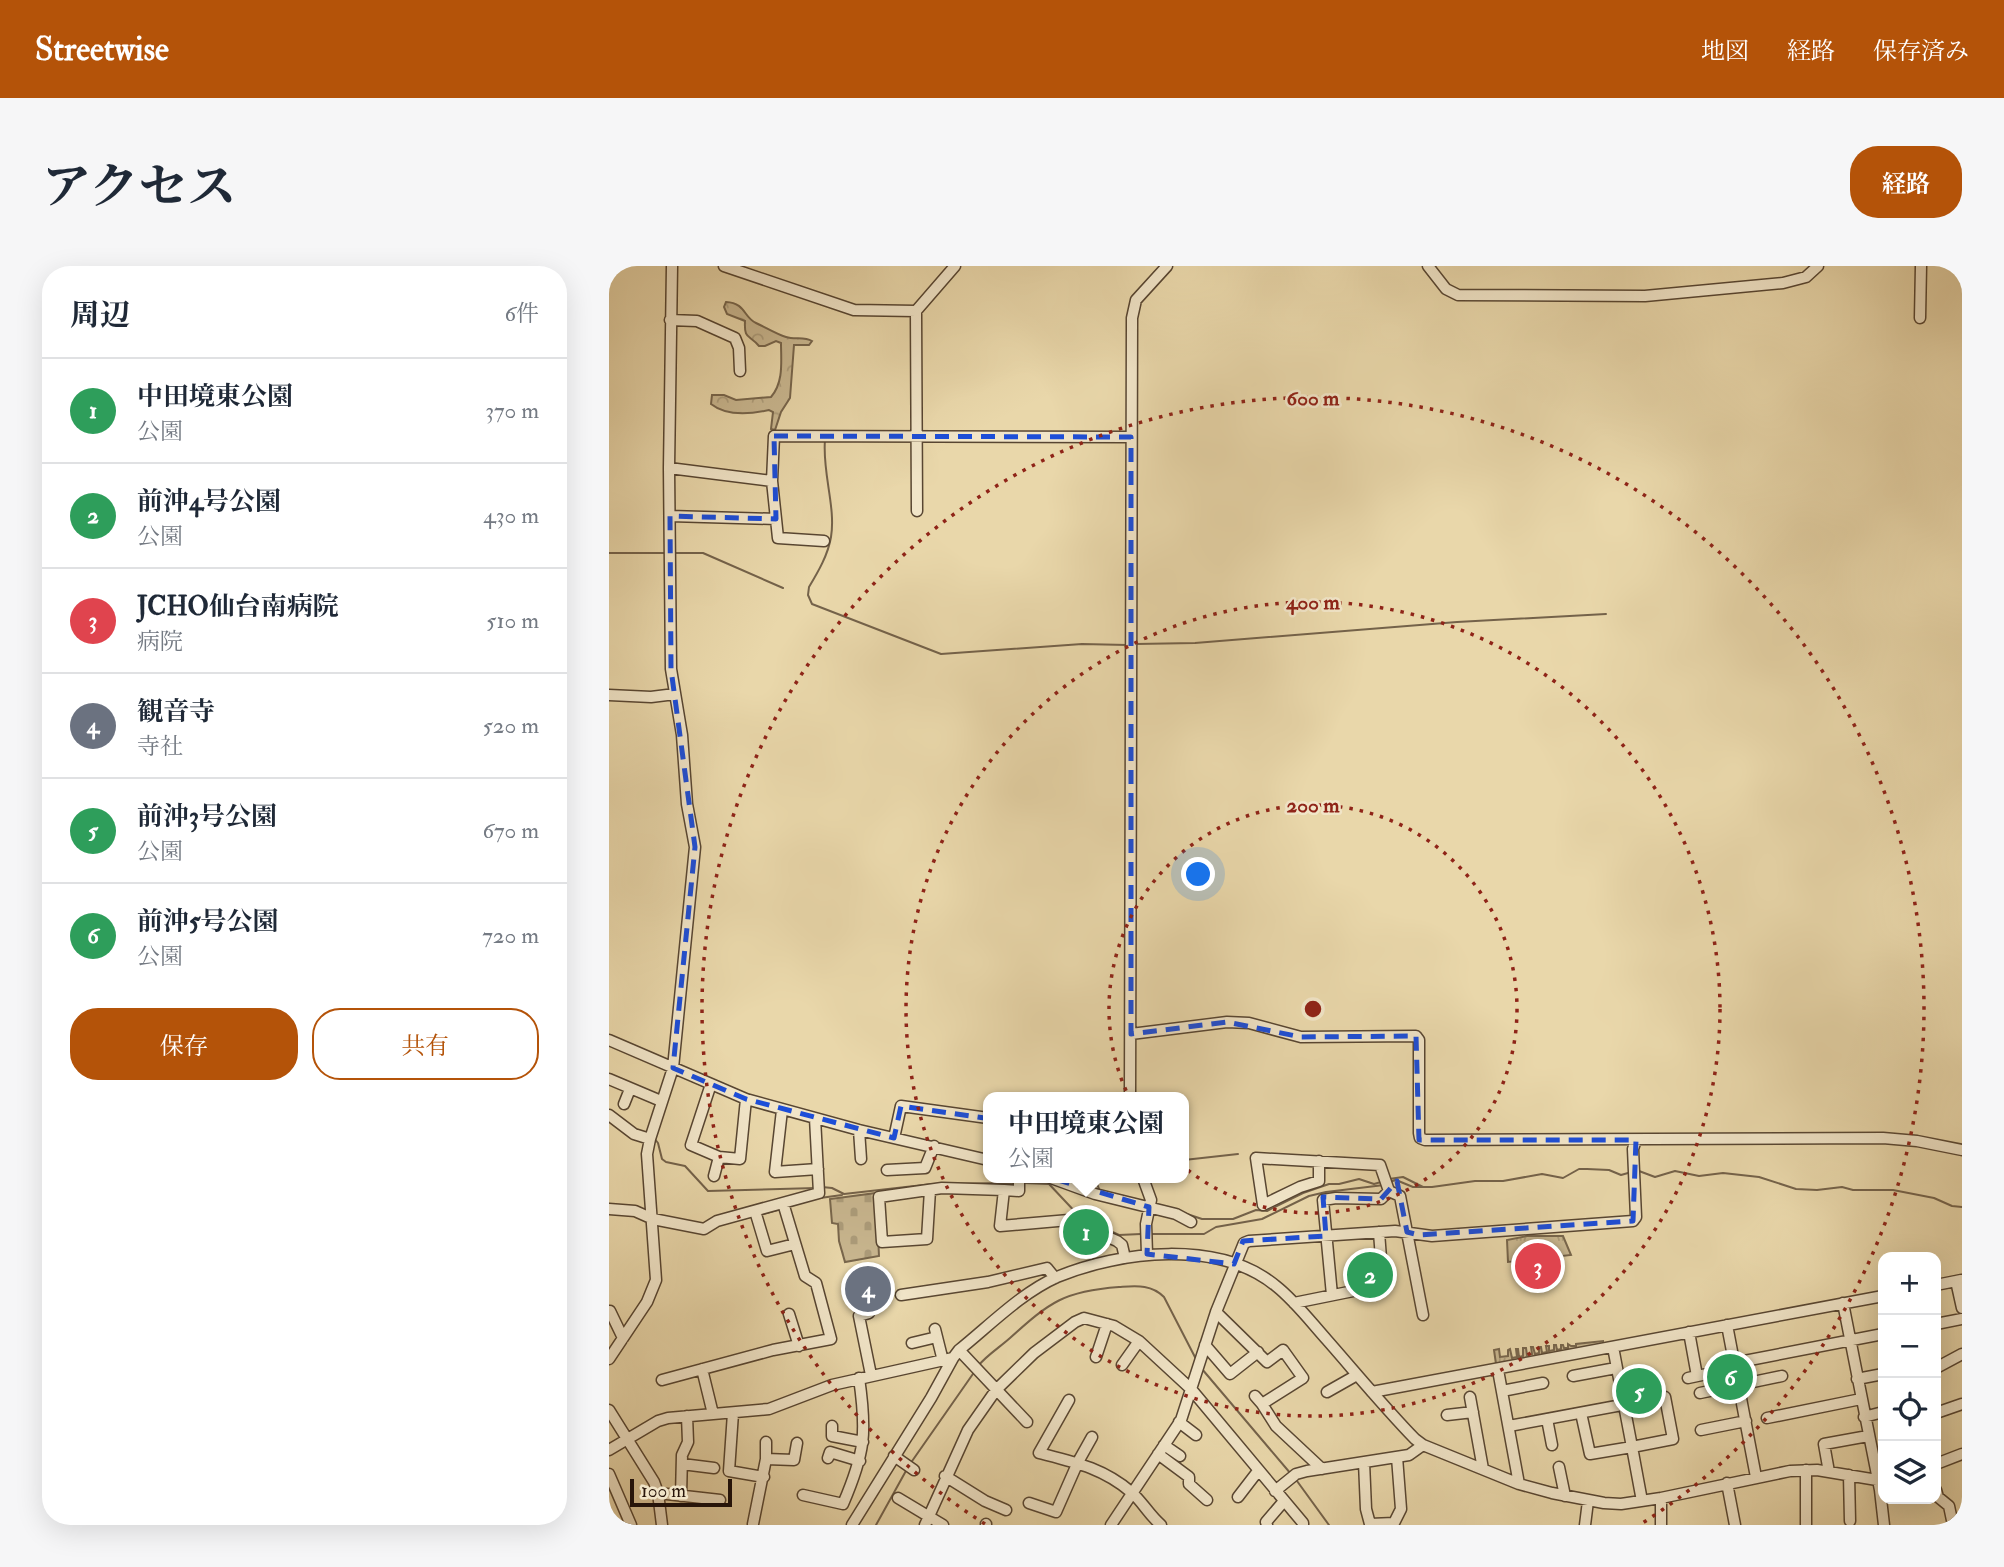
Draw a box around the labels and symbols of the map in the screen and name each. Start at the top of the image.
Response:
text: 600 m [1287,385,1340,412]
text: 400 m [1285,589,1340,616]
text: 200 m [1287,792,1340,819]
your location [1181,857,1215,891]
centre of rings [1301,997,1325,1021]
pin: 1 [1063,1206,1109,1258]
pin: 3 [1515,1240,1561,1292]
pin: 2 [1347,1249,1393,1301]
pin: 4 [845,1263,891,1315]
pin: 6 [1707,1351,1753,1403]
pin: 5 [1616,1365,1662,1417]
scale bar [630,1476,731,1508]

